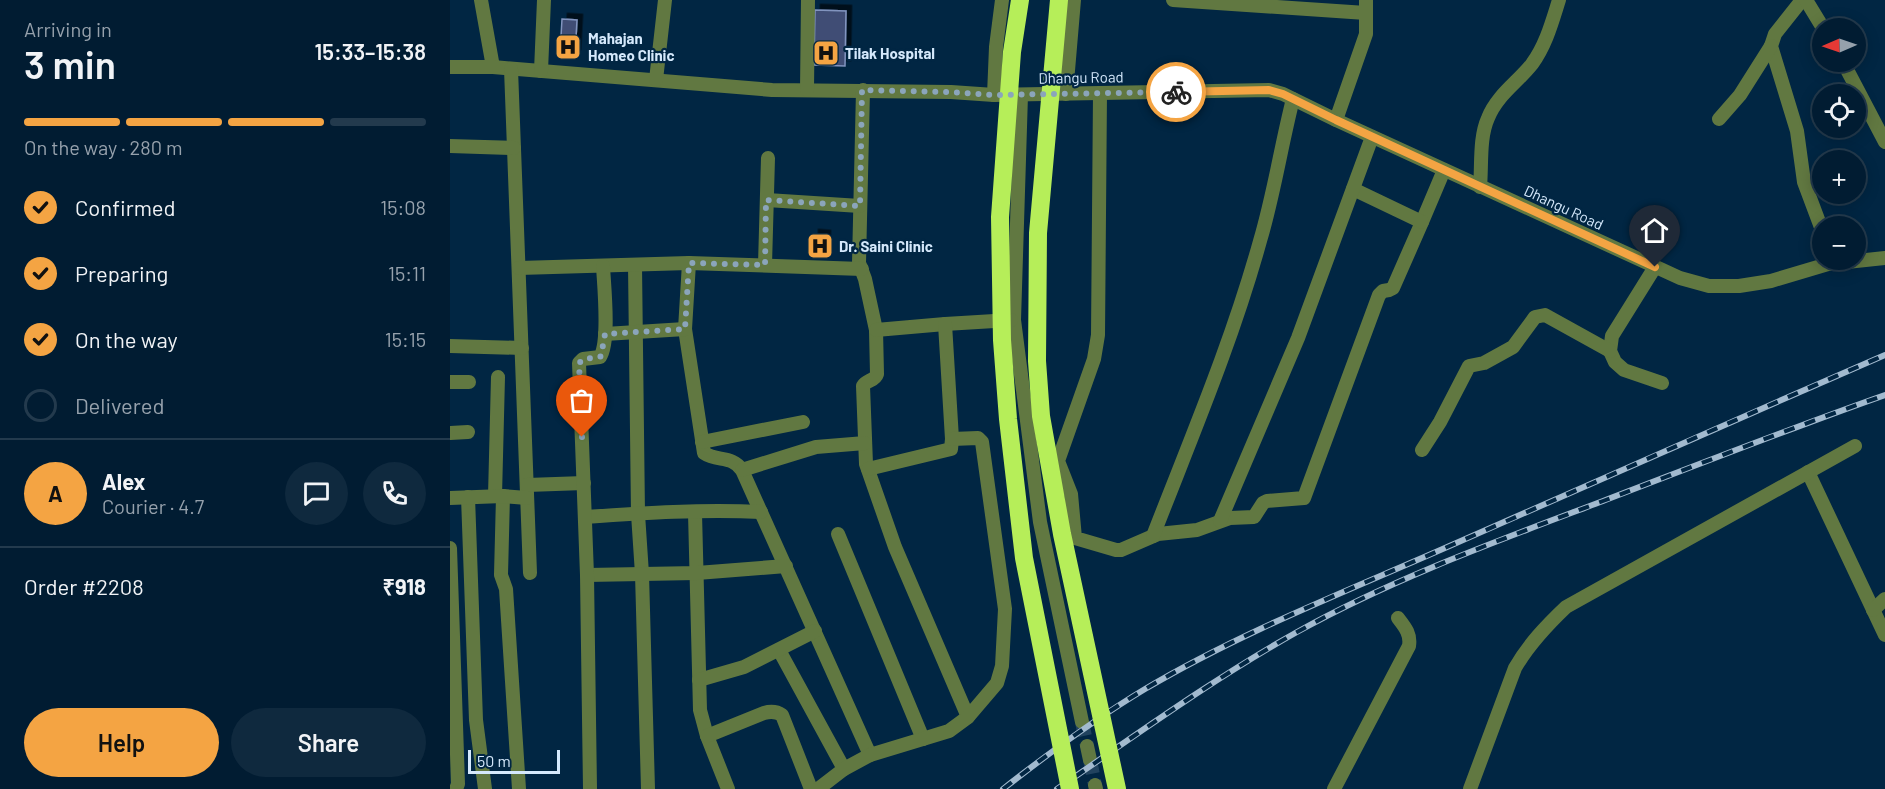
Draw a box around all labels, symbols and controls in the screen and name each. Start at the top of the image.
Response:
text: Arriving in [24,17,112,41]
north arrow [1812,18,1866,72]
map controls [1812,18,1866,270]
place label: Mahajan Homeo Clinic [588,29,675,64]
hospital icon: Mahajan Homeo Clinic [553,32,583,62]
text: 15:33–15:38 [314,38,426,64]
hospital icon: Tilak Hospital [811,38,841,68]
text: 3 min [24,40,116,87]
place label: Tilak Hospital [845,44,935,62]
courier [1146,62,1206,122]
street label: Dhangu Road [1038,67,1124,87]
icon: bike [1160,76,1193,109]
button: locate [1812,84,1866,138]
text: On the way · 280 m [24,135,183,159]
button: + [1812,150,1866,204]
street label: Dhangu Road [1522,181,1606,233]
icon: check [24,191,57,224]
text: Confirmed [75,194,175,220]
text: 15:08 [380,195,426,219]
pin [1629,205,1680,267]
icon: home [1638,214,1671,247]
button: − [1812,216,1866,270]
hospital icon: Dr. Saini Clinic [805,231,835,261]
place label: Dr. Saini Clinic [839,237,933,255]
icon: check [24,257,57,290]
text: Preparing [75,260,168,286]
text: 15:11 [388,261,426,285]
icon: check [24,323,57,356]
text: On the way [75,326,178,352]
text: 15:15 [385,327,426,351]
pin [556,375,607,437]
icon: bag [565,384,598,417]
text: Delivered [75,392,164,418]
button: chat [285,462,348,525]
button: phone [363,462,426,525]
text: Alex [102,468,145,494]
text: A [48,480,63,506]
text: Courier · 4.7 [102,494,204,518]
text: Order #2208 [24,573,144,599]
text: ₹918 [382,573,426,599]
button: Help [24,708,219,777]
button: Share [231,708,426,777]
scale bar [468,747,560,774]
text: 50 m [477,751,511,770]

